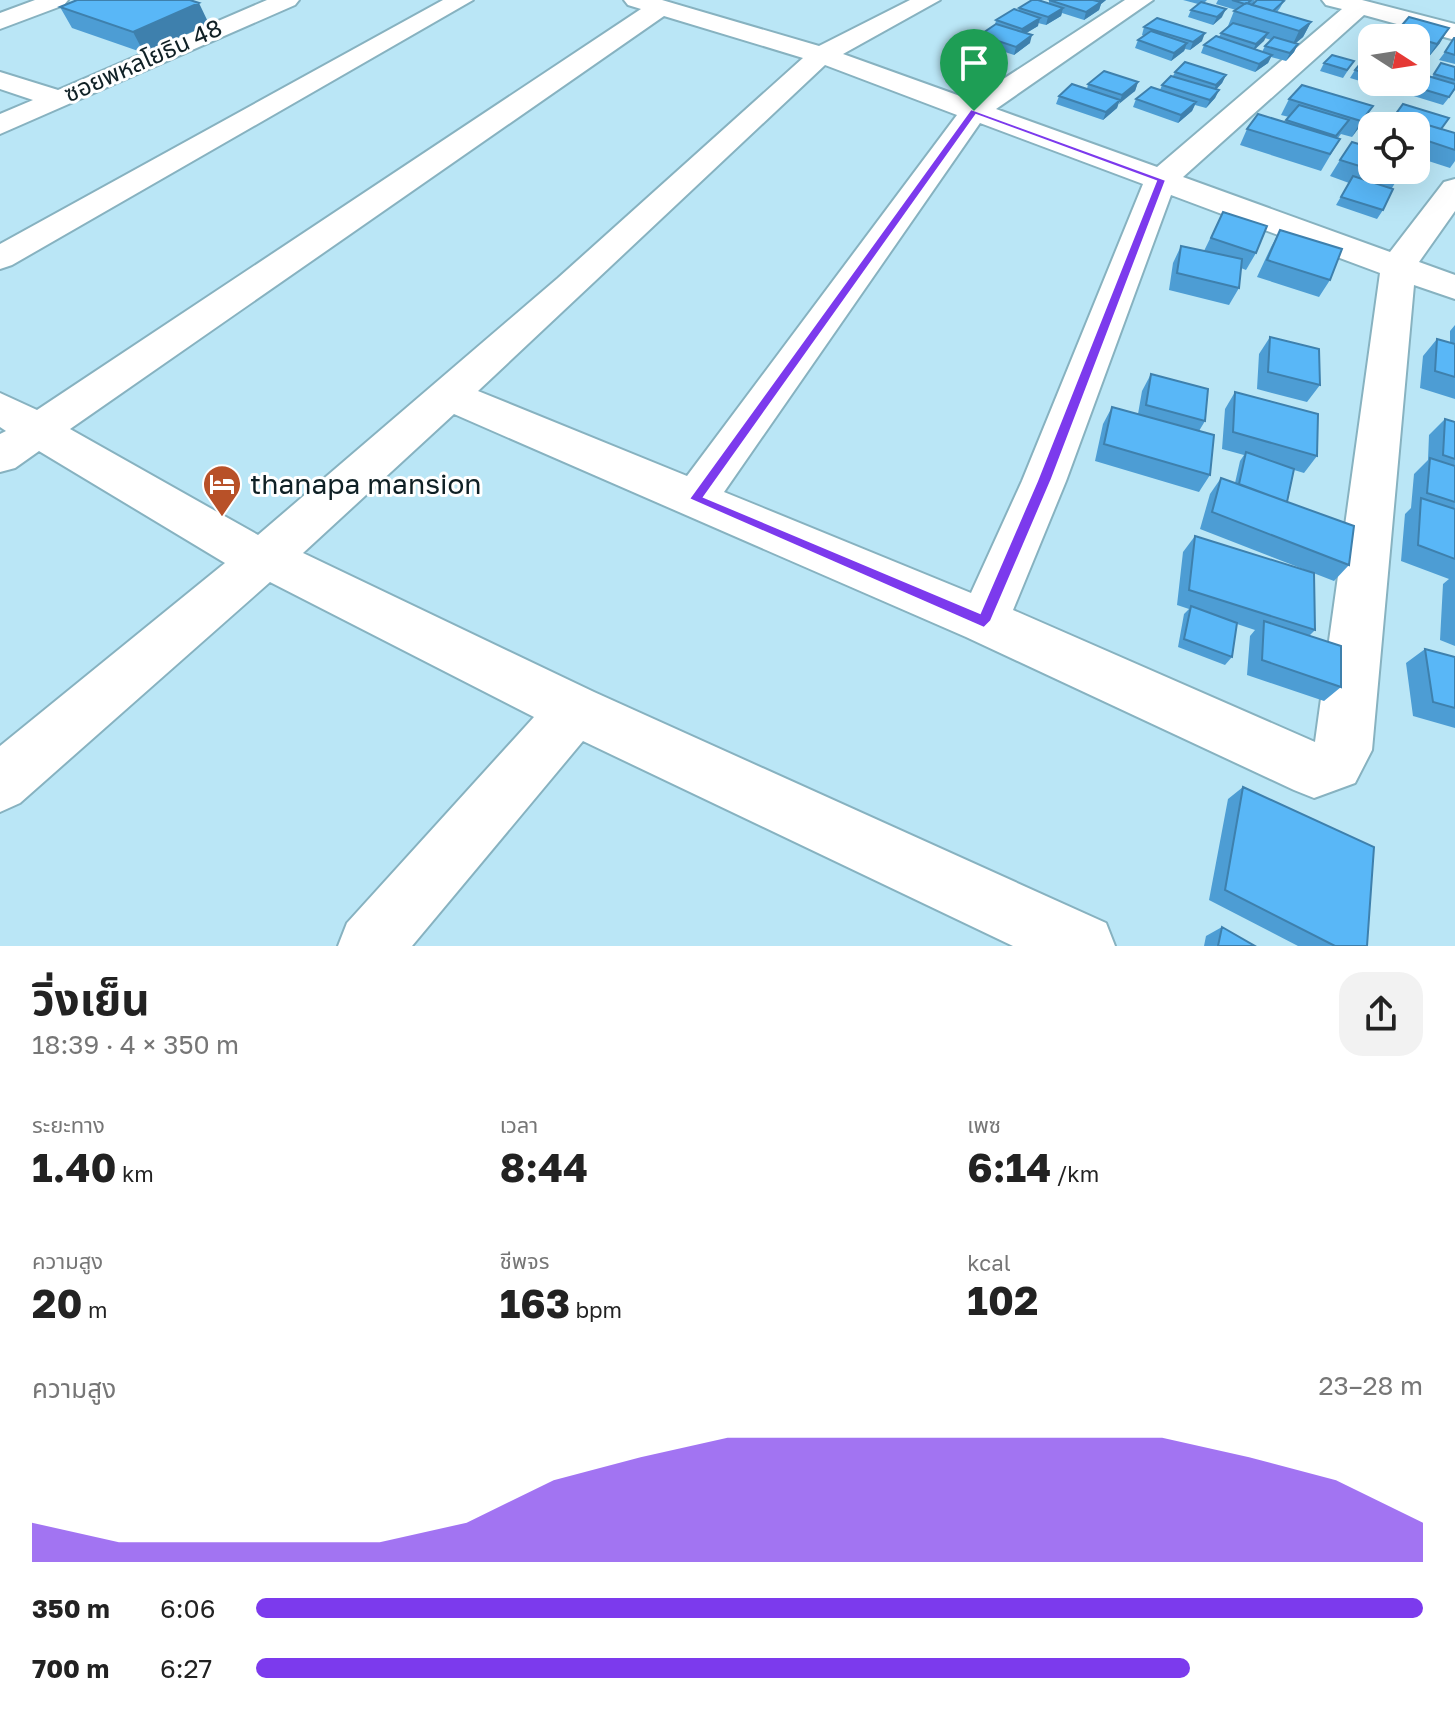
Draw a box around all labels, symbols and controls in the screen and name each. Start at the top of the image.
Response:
street label: ซอยพหลโยธิน 48 [59,12,226,107]
north arrow [1358,24,1430,96]
map controls [1358,24,1430,184]
pin [940,29,1008,111]
icon: arrive [952,41,996,85]
button: locate [1358,112,1430,184]
hotel icon: thanapa mansion [201,463,243,518]
place label: thanapa mansion [250,467,482,500]
text: วิ่งเย็น [32,972,150,1025]
button: share [1339,972,1423,1056]
text: 18:39 · 4 × 350 m [32,1029,239,1060]
text: ระยะทาง [32,1111,105,1138]
text: เวลา [500,1111,538,1138]
text: เพซ [967,1111,1001,1138]
text: 1.40 [32,1143,116,1191]
text: 8:44 [500,1143,588,1191]
text: 6:14 [967,1143,1051,1191]
text: km [116,1160,154,1187]
text: /km [1051,1160,1099,1187]
text: ความสูง [32,1247,103,1274]
text: ชีพจร [500,1247,550,1274]
text: kcal [967,1249,1011,1276]
text: 102 [967,1276,1038,1324]
text: 20 [32,1279,82,1327]
text: 163 [500,1279,570,1327]
text: m [82,1296,107,1323]
text: bpm [570,1296,622,1323]
text: 23–28 m [1318,1370,1423,1401]
text: ความสูง [32,1373,116,1404]
text: 350 m [32,1593,110,1624]
text: 6:06 [160,1593,215,1624]
text: 700 m [32,1653,109,1684]
text: 6:27 [160,1653,212,1684]

